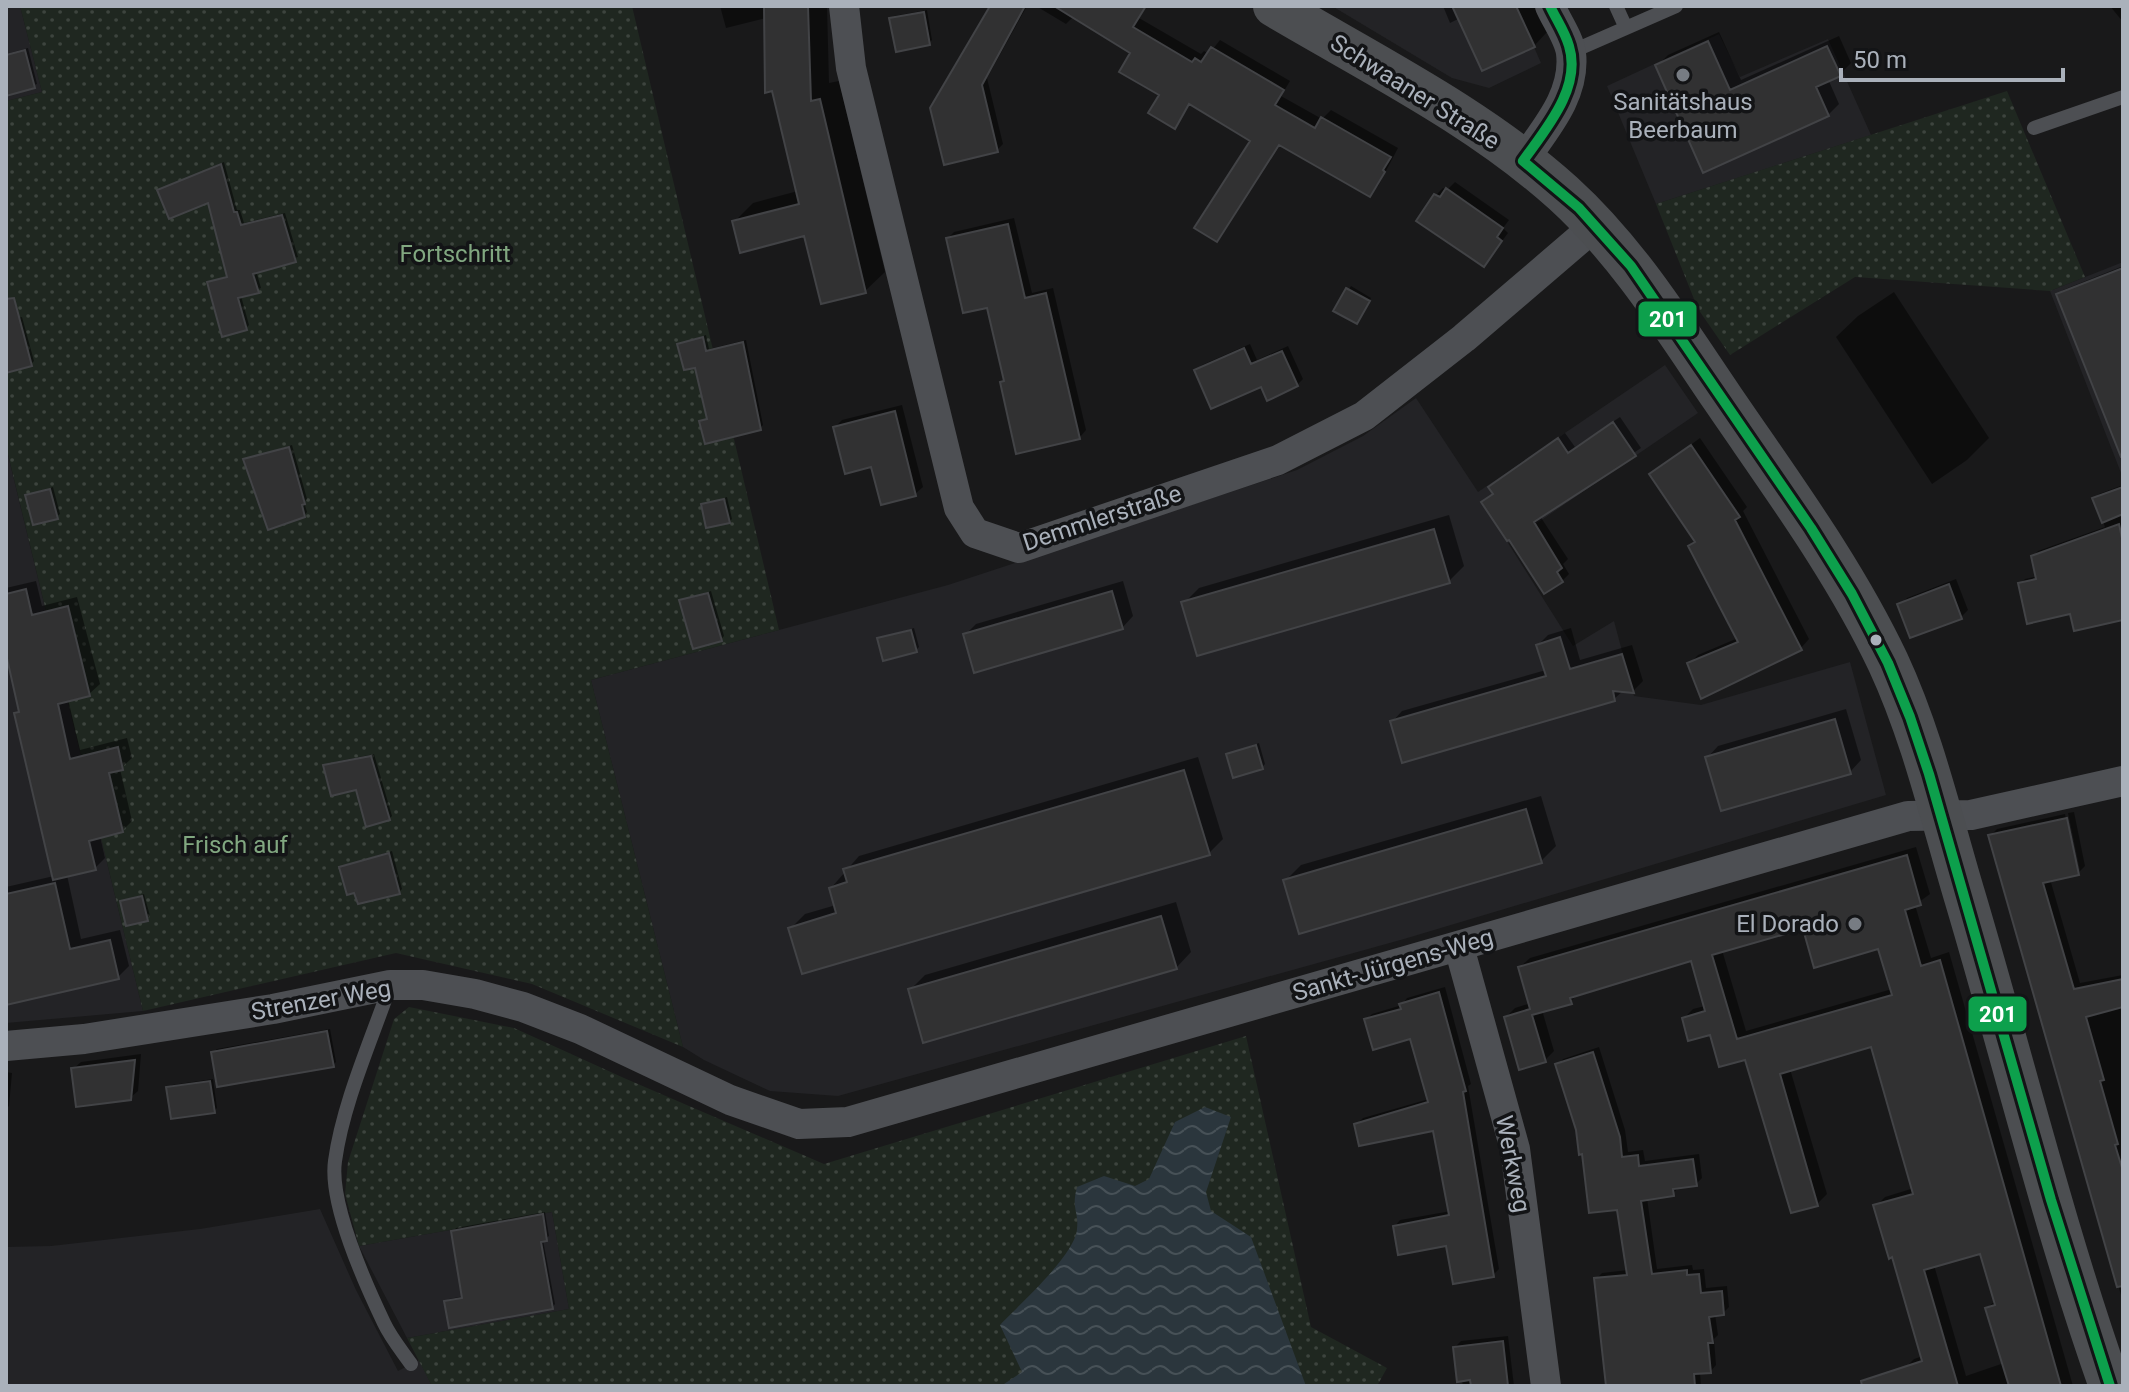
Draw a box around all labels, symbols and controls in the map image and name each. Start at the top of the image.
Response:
street label: Schwaaner Straße [1325,29,1505,155]
scale bar [1841,32,2063,82]
text: 50 m [1853,46,1907,74]
marker: Sanitätshaus Beerbaum [1674,66,1692,84]
place label: Sanitätshaus Beerbaum [1613,88,1753,144]
park label: Fortschritt [399,240,511,268]
line badge: 201 [1637,300,1698,338]
text: 201 [1649,307,1687,332]
street label: Demmlerstraße [1019,479,1185,557]
unlabelled marker [1868,632,1884,648]
park label: Frisch auf [182,831,288,859]
place label: El Dorado [1736,910,1839,938]
marker: El Dorado [1846,915,1864,933]
street label: Sankt-Jürgens-Weg [1290,923,1496,1007]
street label: Strenzer Weg [249,974,393,1026]
line badge: 201 [1967,995,2028,1033]
text: 201 [1979,1002,2017,1027]
street label: Werkweg [1490,1113,1536,1215]

